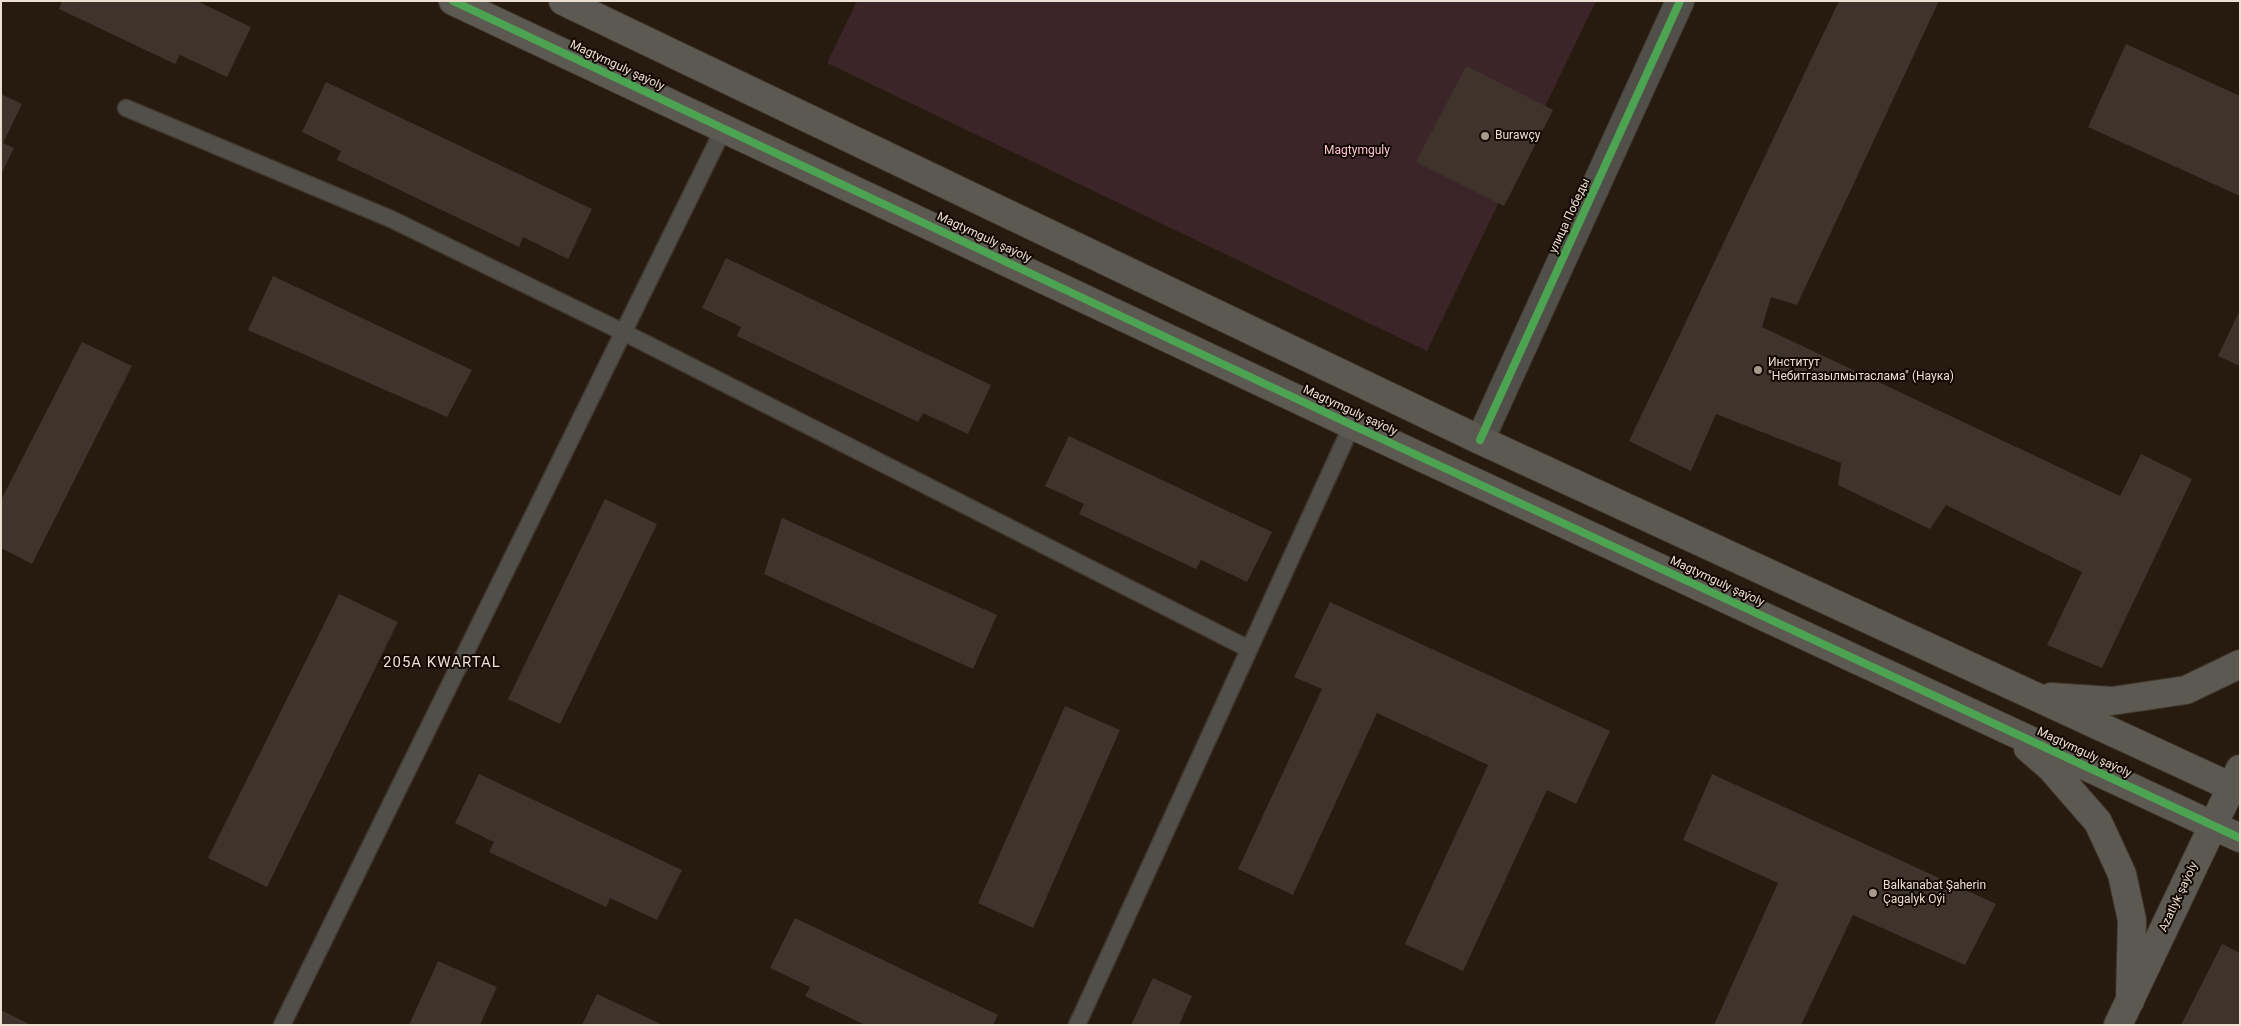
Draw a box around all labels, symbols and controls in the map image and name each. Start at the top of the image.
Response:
street label: Magtymguly şaýoly [568,38,666,94]
place label: Burawçy [1495,129,1540,143]
marker: Burawçy [1479,130,1491,142]
park label: Magtymguly [1324,144,1390,158]
street label: улица Победы [1546,176,1594,256]
street label: Magtymguly şaýoly [935,210,1033,266]
place label: Институт "Небитгазылмытаслама" (Наука) [1768,356,1954,384]
marker: Институт "Небитгазылмытаслама" (Наука) [1752,364,1764,376]
street label: Magtymguly şaýoly [1301,383,1399,439]
street label: Magtymguly şaýoly [1668,554,1766,610]
district label: 205A KWARTAL [382,654,502,672]
street label: Magtymguly şaýoly [2035,725,2133,781]
street label: Azatlyk şaýoly [2156,860,2202,934]
place label: Balkanabat Şaherin Çagalyk Oýi [1883,879,1986,907]
marker: Balkanabat Şaherin Çagalyk Oýi [1867,887,1879,899]

